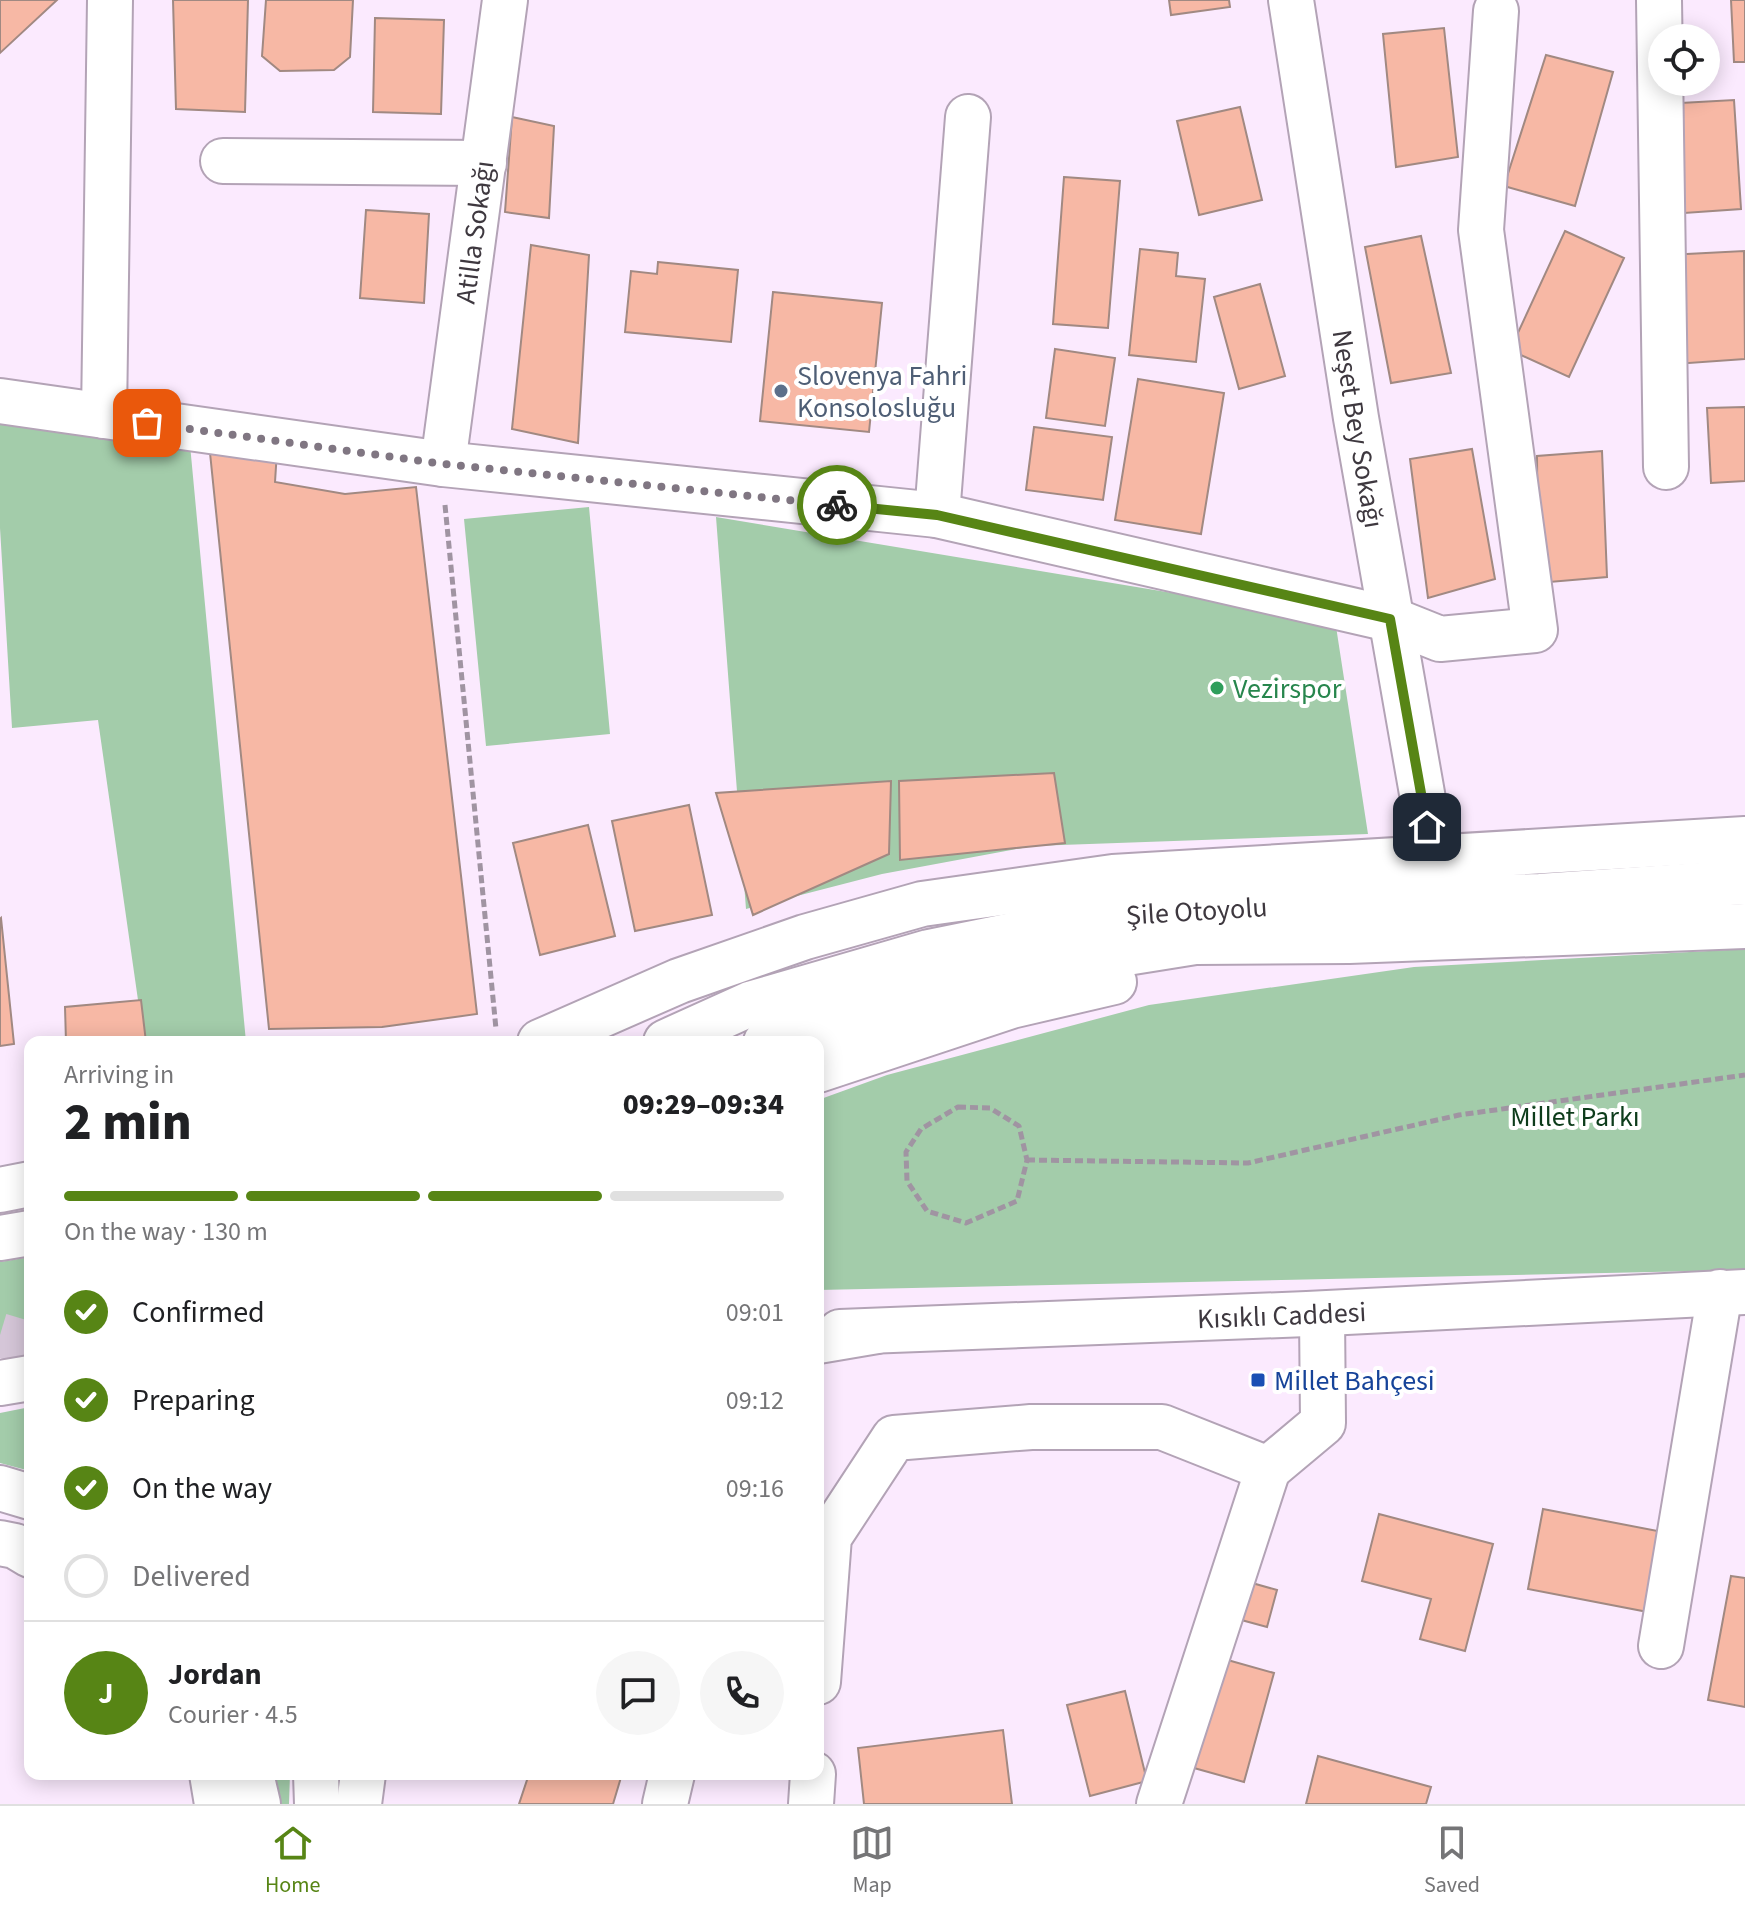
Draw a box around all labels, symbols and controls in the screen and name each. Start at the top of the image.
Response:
map controls [1648,24,1720,96]
button: locate [1648,24,1720,96]
street label: Atilla Sokağı [446,158,504,306]
street label: Neşet Bey Sokağı [1322,327,1394,531]
place label: Slovenya Fahri Konsolosluğu [797,356,967,428]
marker: Slovenya Fahri Konsolosluğu [772,382,790,400]
pin [113,389,181,457]
icon: bag [125,401,169,445]
courier [797,465,877,545]
icon: bike [815,483,859,527]
place label: Vezirspor [1233,669,1342,709]
marker: Vezirspor [1208,679,1226,697]
pin [1393,793,1461,861]
icon: home [1405,805,1449,849]
street label: Şile Otoyolu [1125,887,1269,936]
text: Arriving in [64,1056,174,1093]
text: 09:29–09:34 [623,1083,784,1126]
text: 2 min [64,1086,192,1160]
park label: Millet Parkı [1510,1097,1640,1137]
text: On the way · 130 m [64,1213,268,1250]
icon: check [64,1290,108,1334]
text: Confirmed [132,1291,265,1334]
street label: Kısıklı Caddesi [1196,1292,1367,1339]
text: 09:01 [726,1294,784,1331]
place label: Millet Bahçesi [1274,1361,1435,1401]
marker: Millet Bahçesi [1249,1371,1267,1389]
icon: check [64,1378,108,1422]
text: Preparing [132,1379,255,1422]
text: 09:12 [726,1382,784,1419]
icon: check [64,1466,108,1510]
text: On the way [132,1467,272,1510]
text: 09:16 [726,1470,784,1507]
text: Delivered [132,1555,251,1598]
button: chat [596,1651,680,1735]
button: phone [700,1651,784,1735]
text: Jordan [168,1653,262,1696]
text: J [98,1672,114,1715]
text: Courier · 4.5 [168,1696,298,1733]
tab: Home [265,1821,320,1901]
tab: Map [850,1821,894,1901]
tab: Saved [1424,1821,1480,1901]

